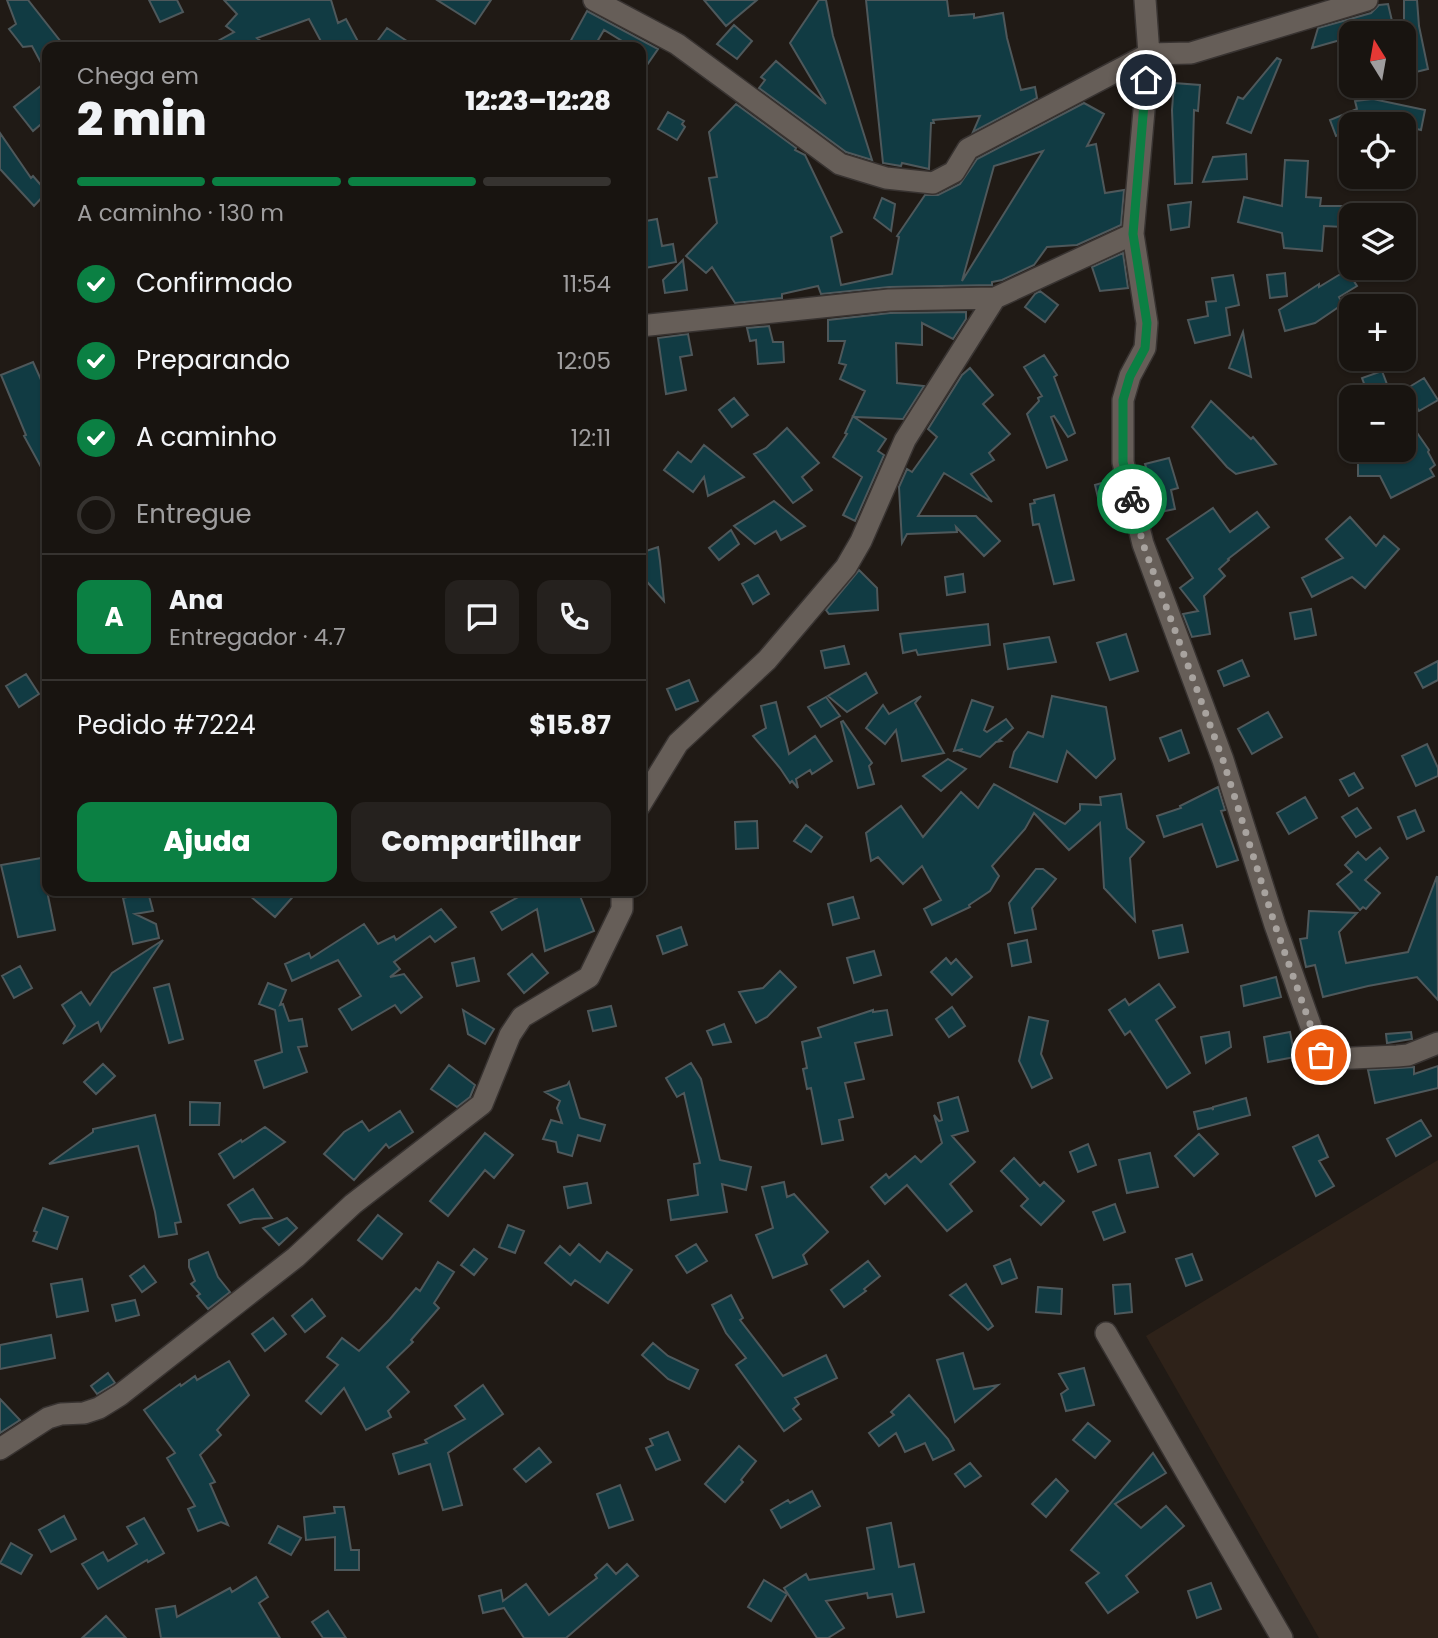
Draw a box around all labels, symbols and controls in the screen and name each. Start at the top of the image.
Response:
north arrow [1339,21,1416,98]
map controls [1339,21,1416,462]
pin [1116,50,1176,110]
text: Chega em [77,60,199,92]
icon: home [1127,61,1165,99]
text: 12:23–12:28 [465,83,611,119]
text: 2 min [77,87,207,151]
button: locate [1339,112,1416,189]
text: A caminho · 130 m [77,197,284,229]
button: layers [1339,203,1416,280]
icon: check [77,265,115,303]
text: Confirmado [136,265,293,301]
text: 11:54 [562,268,611,300]
button: + [1339,294,1416,371]
icon: check [77,342,115,380]
text: Preparando [136,342,290,378]
text: 12:05 [557,345,611,377]
button: − [1339,385,1416,462]
icon: check [77,419,115,457]
text: A caminho [136,419,277,455]
text: 12:11 [571,422,611,454]
courier [1097,464,1167,534]
icon: bike [1113,480,1151,518]
text: Entregue [136,496,252,532]
button: chat [445,580,519,654]
button: phone [537,580,611,654]
text: Ana [169,582,223,618]
text: A [104,599,124,635]
text: Entregador · 4.7 [169,621,346,653]
text: Pedido #7224 [77,707,256,743]
text: $15.87 [529,707,611,743]
button: Ajuda [77,802,337,882]
button: Compartilhar [351,802,611,882]
pin [1291,1025,1351,1085]
icon: bag [1302,1036,1340,1074]

